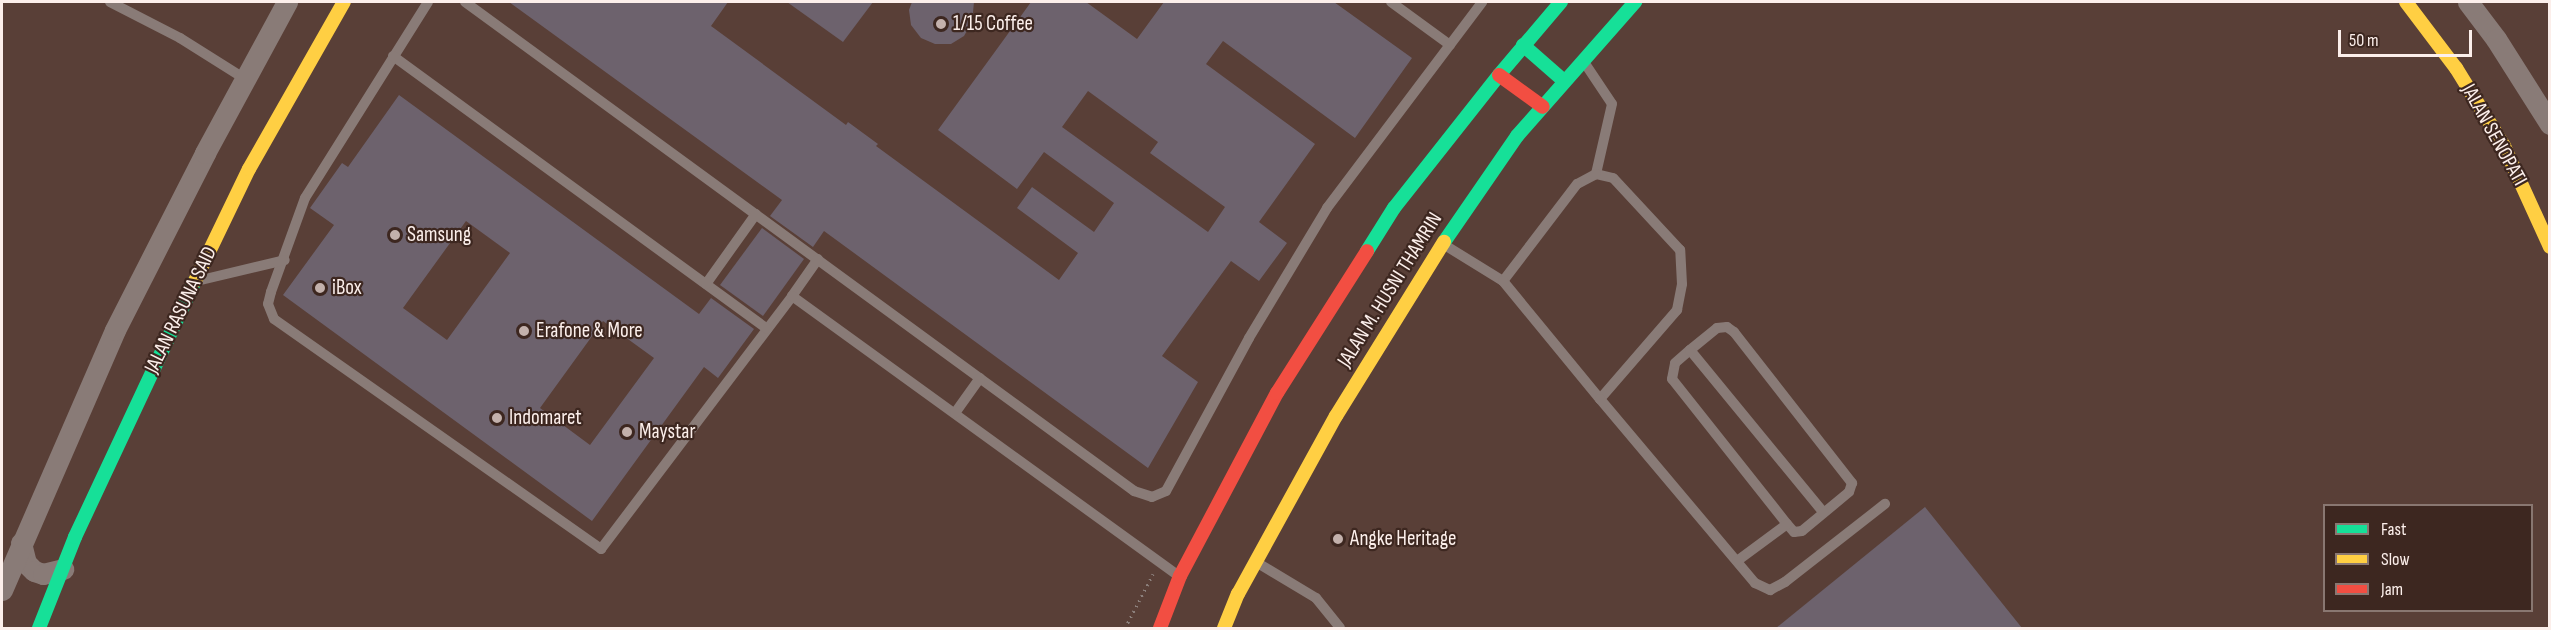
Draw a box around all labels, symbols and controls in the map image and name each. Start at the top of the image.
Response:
place label: 1/15 Coffee [953,11,1033,37]
marker: 1/15 Coffee [934,17,948,31]
scale bar [2341,18,2474,56]
text: 50 m [2349,30,2379,51]
street label: JALAN SENOPATI [2456,80,2532,190]
street label: JALAN M. HUSNI THAMRIN [1332,208,1448,372]
place label: Samsung [407,222,471,248]
marker: Samsung [388,228,402,242]
street label: JALAN RASUNA SAID [139,243,223,377]
place label: iBox [332,275,362,301]
marker: iBox [313,281,327,295]
place label: Erafone & More [536,318,643,344]
marker: Erafone & More [517,324,531,338]
place label: Indomaret [509,405,582,431]
marker: Indomaret [490,411,504,425]
place label: Maystar [639,419,695,445]
marker: Maystar [620,425,634,439]
legend [2323,504,2533,612]
text: Fast [2381,519,2406,540]
place label: Angke Heritage [1350,526,1456,552]
marker: Angke Heritage [1331,532,1345,546]
text: Slow [2381,549,2410,570]
text: Jam [2381,579,2403,600]

